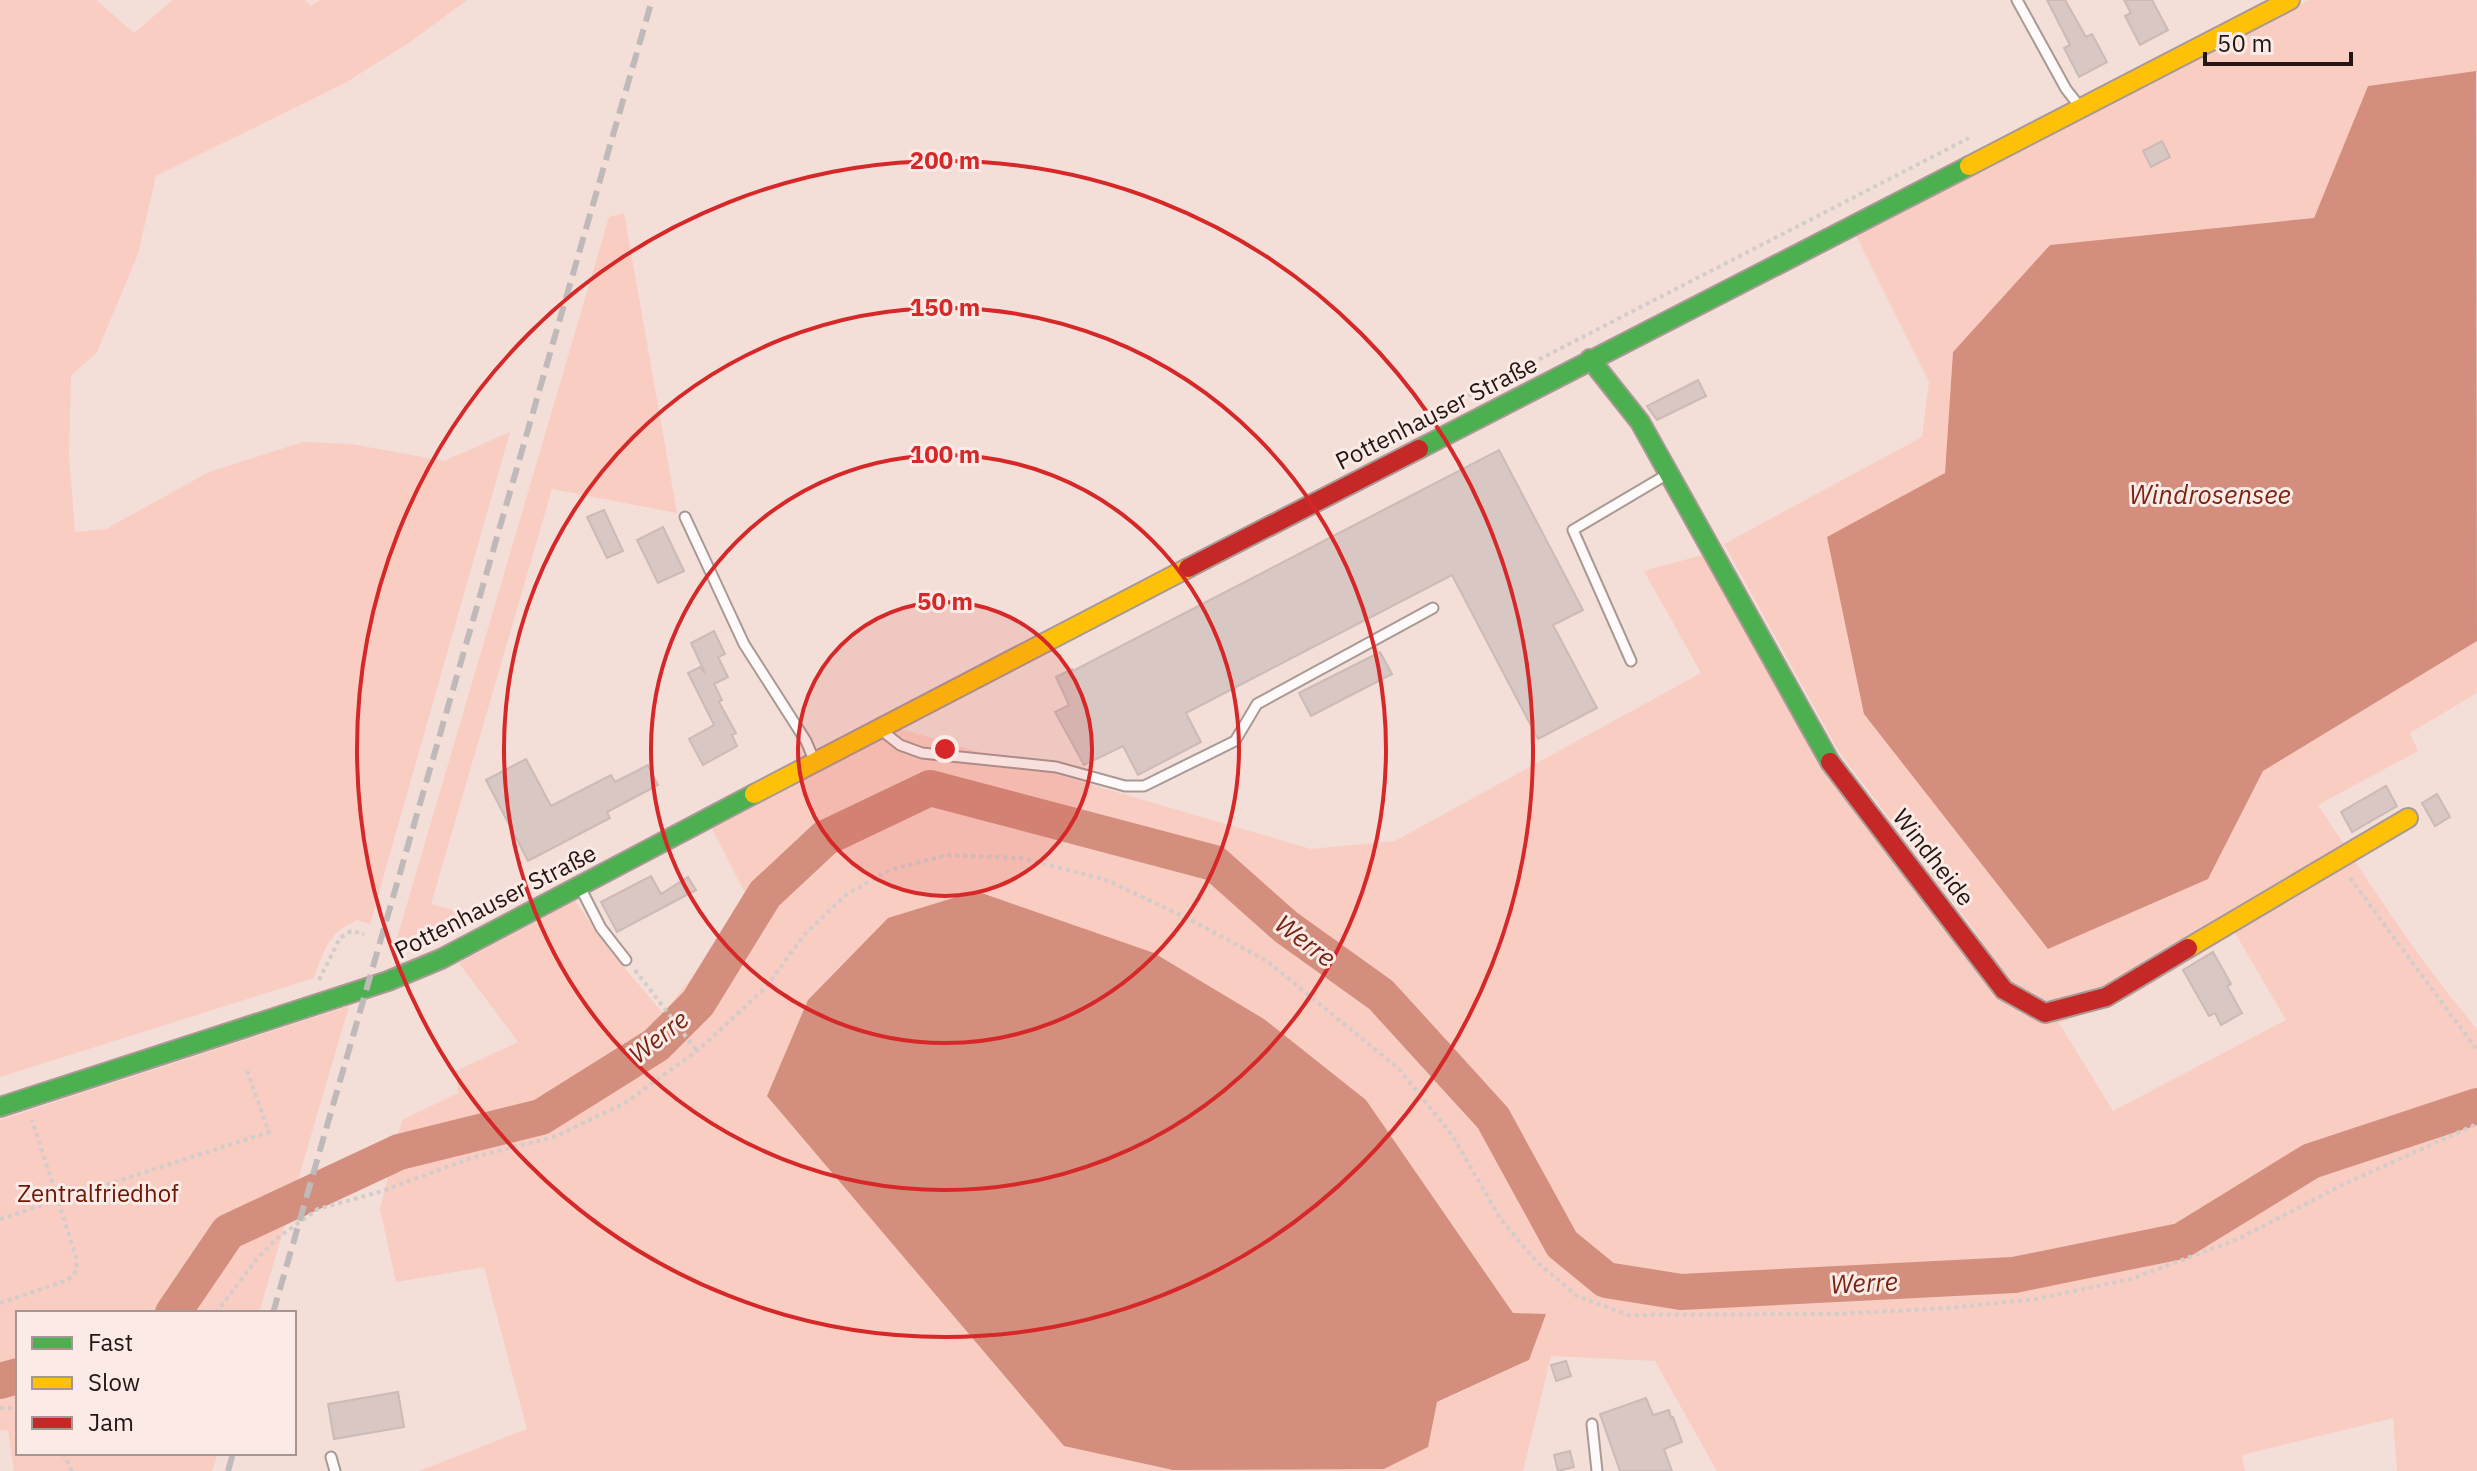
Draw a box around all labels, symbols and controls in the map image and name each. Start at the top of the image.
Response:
scale bar [2205,16,2351,66]
text: 50 m [2217,27,2272,59]
text: 200 m [910,144,980,176]
text: 150 m [910,291,980,323]
street label: Pottenhauser Straße [1330,347,1542,477]
text: 100 m [910,438,980,470]
water label: Windrosensee [2129,477,2291,511]
text: 50 m [917,585,973,617]
centre of rings [931,735,959,763]
street label: Windheide [1886,802,1982,912]
street label: Pottenhauser Straße [389,836,601,966]
water label: Werre [1269,906,1343,974]
water label: Werre [621,1002,695,1070]
park label: Zentralfriedhof [17,1177,179,1209]
water label: Werre [1829,1263,1899,1301]
legend [16,1311,296,1455]
text: Fast [88,1326,133,1358]
text: Slow [88,1366,140,1398]
text: Jam [88,1406,134,1438]

